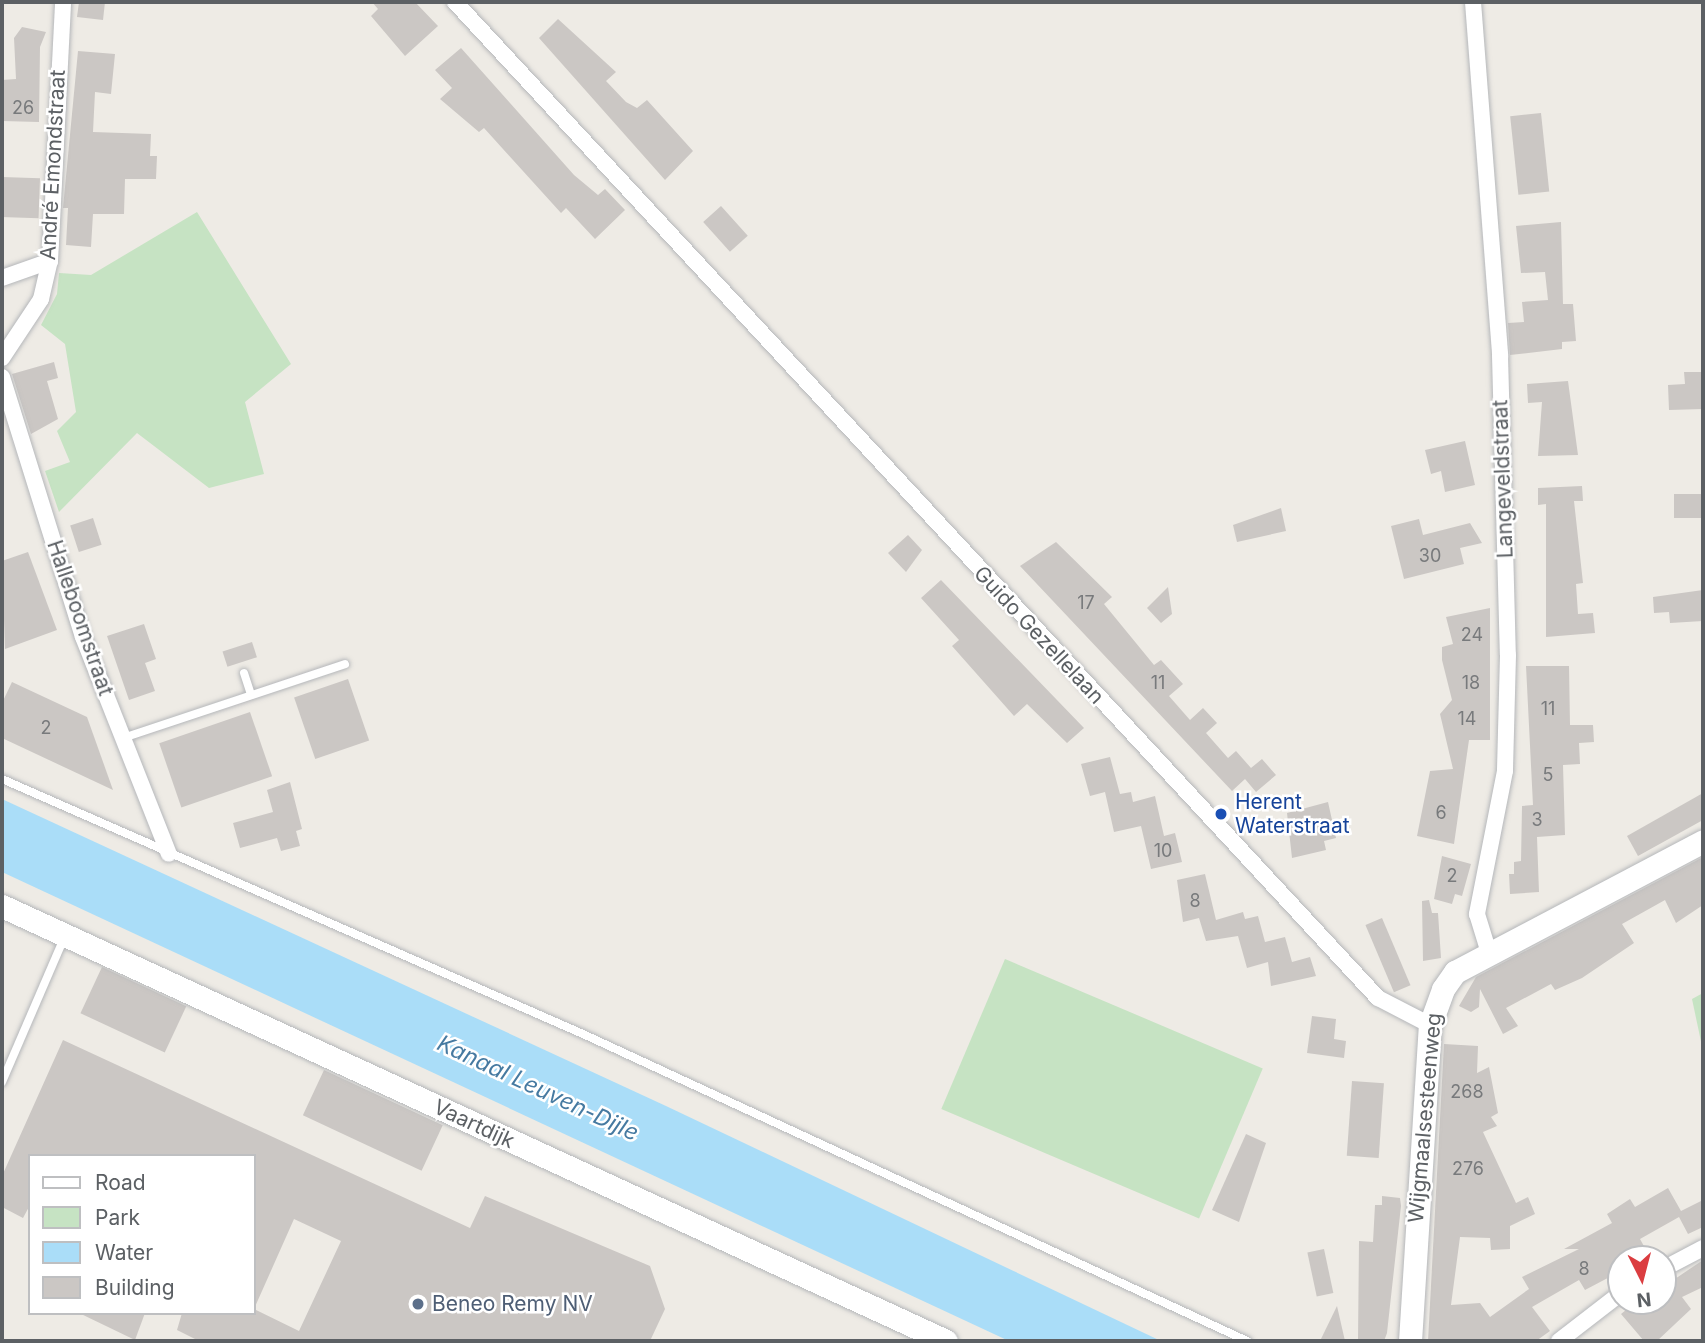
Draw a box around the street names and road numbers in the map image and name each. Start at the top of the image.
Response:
street label: André Emondstraat [35,69,71,261]
street label: Langeveldstraat [1488,399,1518,559]
street label: Halleboomstraat [42,537,118,699]
street label: Guido Gezellelaan [969,561,1109,709]
street label: Wijgmaalsesteenweg [1403,1012,1447,1224]
street label: Vaartdijk [429,1094,519,1154]

